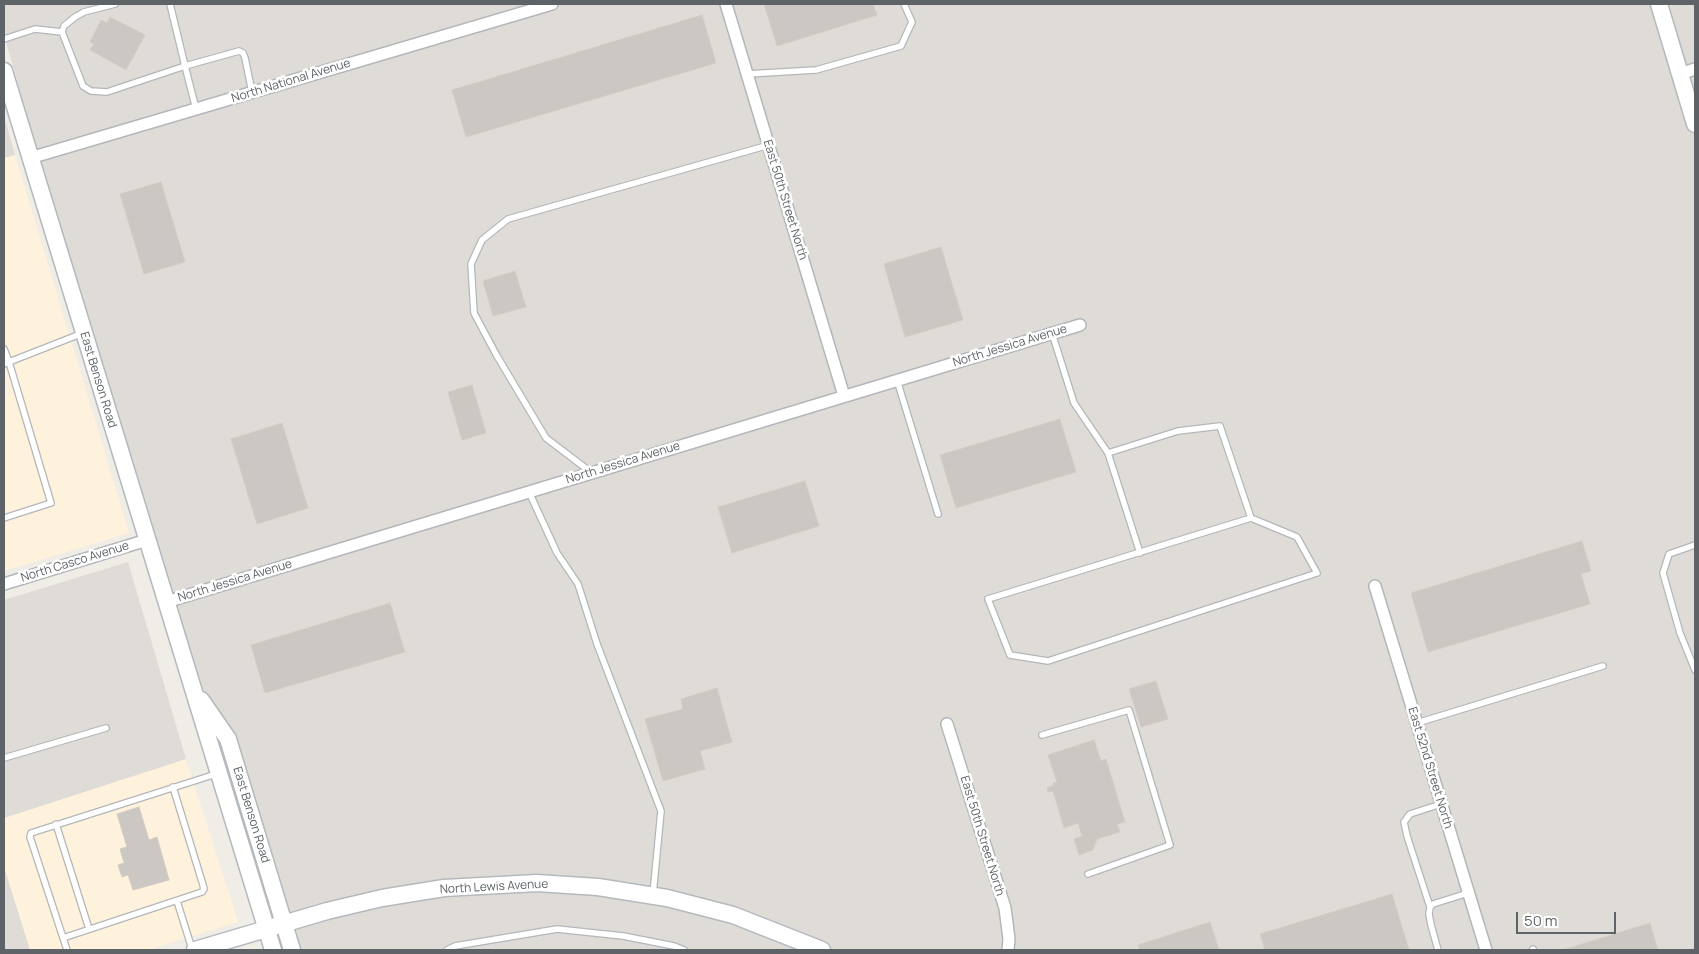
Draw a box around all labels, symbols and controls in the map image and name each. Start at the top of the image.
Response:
street label: North National Avenue [230,56,352,106]
street label: East 50th Street North [760,138,810,262]
street label: North Jessica Avenue [951,322,1069,370]
street label: East Benson Road [77,330,119,430]
street label: North Jessica Avenue [564,439,682,487]
street label: North Casco Avenue [19,539,131,585]
street label: North Jessica Avenue [176,557,294,605]
street label: East 52nd Street North [1405,706,1455,830]
street label: East Benson Road [230,765,272,865]
street label: East 50th Street North [957,774,1007,898]
street label: North Lewis Avenue [439,877,549,897]
scale bar [1519,902,1619,934]
text: 50 m [1524,910,1558,931]

